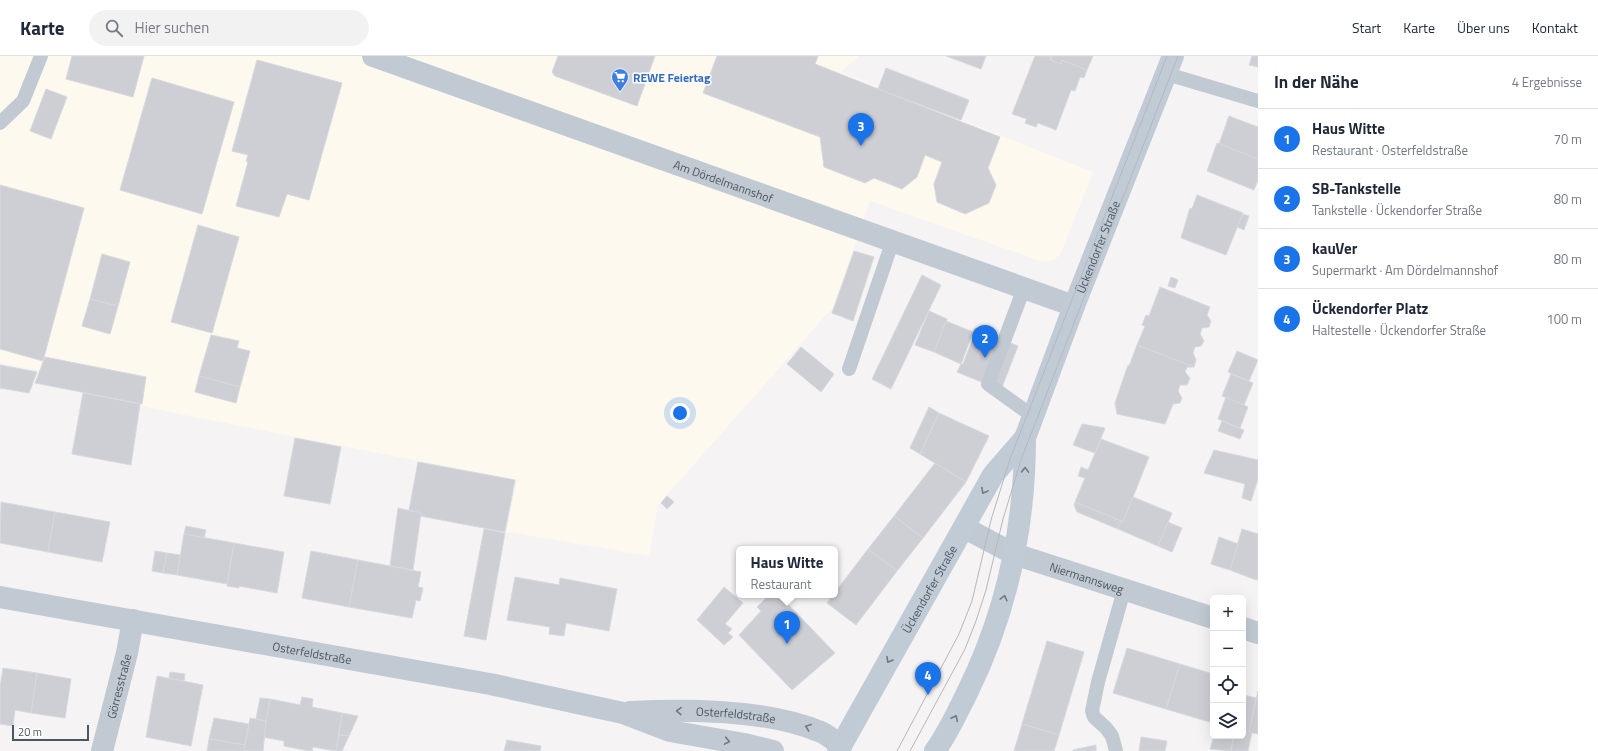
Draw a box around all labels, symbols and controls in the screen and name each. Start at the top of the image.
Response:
search box [89,10,369,46]
text: Karte [20,13,65,42]
text: Hier suchen [135,16,209,39]
icon: search [103,17,125,39]
text: Start [1352,17,1381,38]
text: Karte [1403,17,1435,38]
text: Über uns [1457,17,1510,38]
text: Kontakt [1532,17,1578,38]
supermarket icon: REWE Feiertag [610,67,630,92]
place label: REWE Feiertag [633,68,711,87]
text: In der Nähe [1274,69,1359,95]
text: 4 Ergebnisse [1512,72,1582,92]
pin: 3 [848,113,874,146]
text: Haus Witte [1312,117,1385,140]
text: 1 [1283,129,1291,149]
text: 70 m [1554,129,1582,149]
text: Restaurant · Osterfeldstraße [1312,140,1468,160]
street label: Am Dördelmannshof [671,154,776,207]
text: SB-Tankstelle [1312,177,1401,200]
text: 2 [1283,189,1291,209]
text: 80 m [1554,189,1582,209]
street label: Ückendorfer Straße [1071,198,1124,296]
text: Tankstelle · Ückendorfer Straße [1312,200,1482,220]
text: kauVer [1312,237,1357,260]
text: 3 [1283,249,1291,269]
text: 80 m [1554,249,1582,269]
text: Supermarkt · Am Dördelmannshof [1312,260,1498,280]
text: Ückendorfer Platz [1312,297,1428,320]
text: 4 [1283,309,1291,329]
text: 100 m [1546,309,1582,329]
text: Haltestelle · Ückendorfer Straße [1312,320,1486,340]
pin: 2 [972,325,998,358]
your location [670,403,690,423]
one-way arrow [1020,467,1029,473]
one-way arrow [982,487,989,495]
street label: Ückendorfer Straße [897,541,961,636]
popup [736,546,838,598]
text: Haus Witte [751,551,823,574]
street label: Niermannsweg [1047,557,1126,598]
text: Restaurant [751,574,812,594]
one-way arrow [999,594,1007,601]
map controls [1210,595,1246,739]
button: + [1210,595,1246,631]
pin: 1 [774,611,800,644]
button: − [1210,631,1246,667]
street label: Osterfeldstraße [271,636,353,669]
street label: Görresstraße [101,651,136,721]
one-way arrow [886,656,893,663]
pin: 4 [915,662,941,695]
button: locate [1210,667,1246,703]
street label: Osterfeldstraße [696,701,777,728]
button: layers [1210,703,1246,739]
one-way arrow [676,706,682,715]
one-way arrow [950,715,958,722]
scale bar [12,723,89,742]
one-way arrow [804,723,811,731]
text: 20 m [18,724,42,740]
one-way arrow [724,736,731,745]

